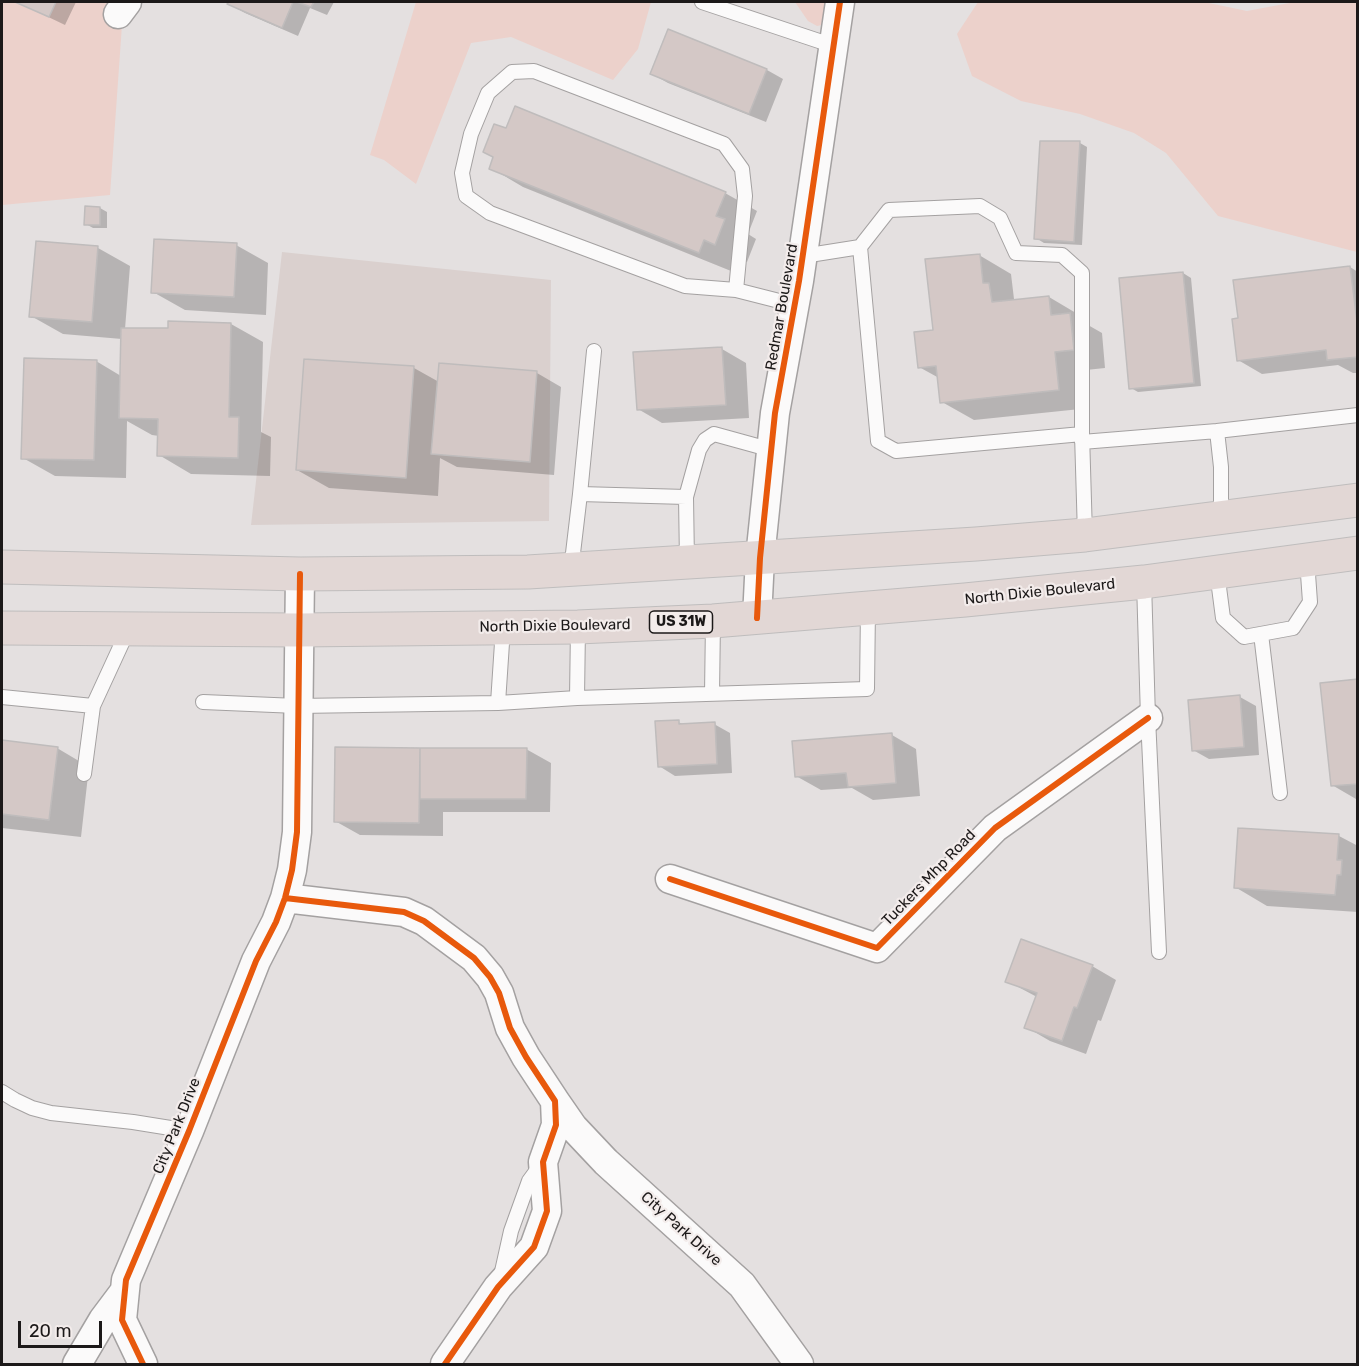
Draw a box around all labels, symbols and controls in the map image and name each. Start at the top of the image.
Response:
street label: Redmar Boulevard [762,242,802,372]
street label: North Dixie Boulevard [964,575,1116,609]
road number: US 31W [650,611,712,633]
street label: North Dixie Boulevard [479,616,631,636]
street label: Tuckers Mhp Road [878,826,980,930]
street label: City Park Drive [149,1075,205,1177]
street label: City Park Drive [637,1188,725,1270]
scale bar [21,1309,105,1347]
text: 20 m [29,1320,71,1342]

